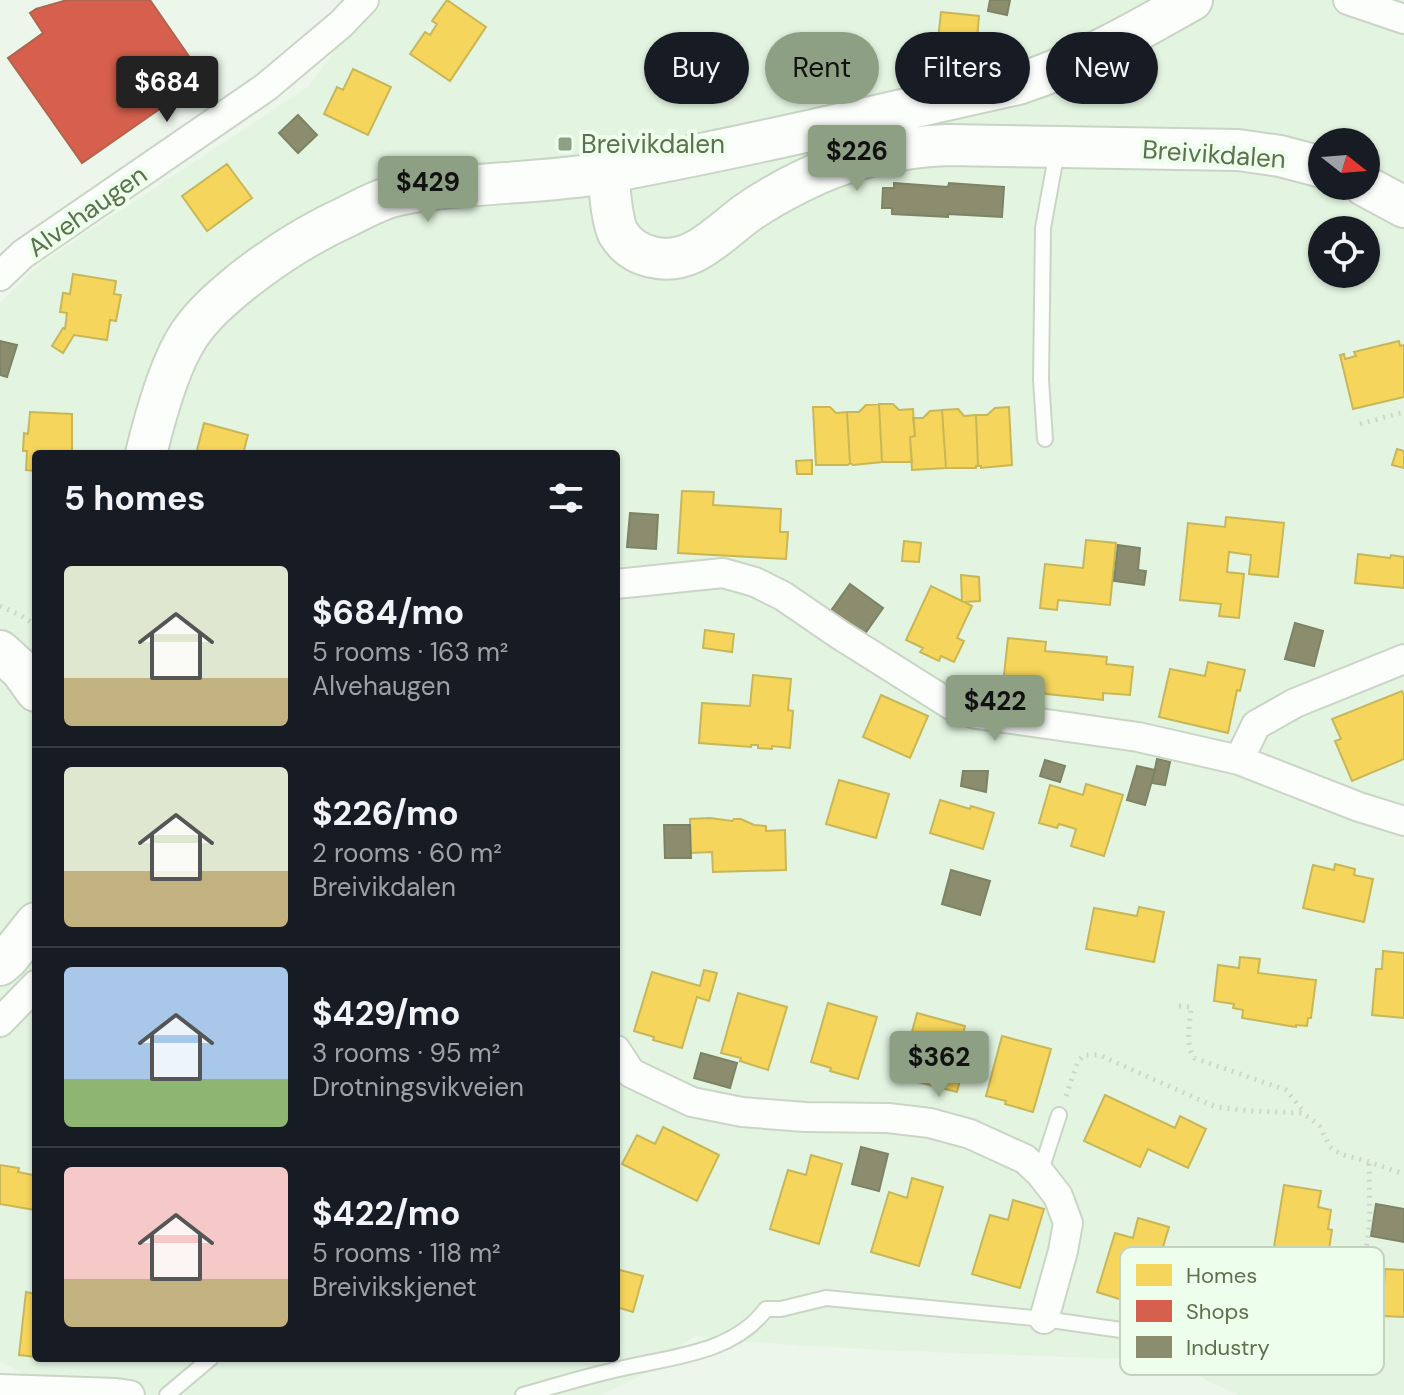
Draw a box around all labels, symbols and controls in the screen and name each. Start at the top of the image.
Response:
chip: Buy [644,32,749,104]
chip: Rent [765,32,879,104]
chip: Filters [895,32,1030,104]
chip: New [1046,32,1158,104]
pin: $684 [120,56,214,124]
text: $684 [134,65,200,99]
pin: $226 [810,125,904,193]
place label: Breivikdalen [581,127,725,161]
north arrow [1308,128,1380,200]
map controls [1308,128,1380,288]
street label: Breivikdalen [1141,132,1287,176]
text: $226 [826,134,888,168]
marker: Breivikdalen [556,135,574,153]
pin: $429 [381,156,475,224]
street label: Alvehaugen [20,157,154,265]
text: $429 [396,165,460,199]
button: locate [1308,216,1380,288]
text: 5 homes [64,476,205,521]
icon: filters [544,476,588,520]
text: $684/mo [312,590,464,635]
icon: home [128,598,224,694]
text: 5 rooms · 163 m² [312,635,508,669]
text: Alvehaugen [312,669,451,703]
pin: $422 [948,675,1042,743]
text: $422 [964,684,1026,718]
text: $226/mo [312,791,459,836]
icon: home [128,799,224,895]
text: 2 rooms · 60 m² [312,836,502,870]
text: Breivikdalen [312,870,456,904]
text: $429/mo [312,991,461,1036]
icon: home [128,999,224,1095]
pin: $362 [892,1031,986,1099]
text: 3 rooms · 95 m² [312,1036,500,1070]
text: $362 [908,1040,970,1074]
text: Drotningsvikveien [312,1070,524,1104]
text: $422/mo [312,1191,460,1236]
icon: home [128,1199,224,1295]
text: 5 rooms · 118 m² [312,1236,501,1270]
legend [1120,1247,1384,1375]
text: Homes [1186,1261,1257,1290]
text: Breivikskjenet [312,1270,477,1304]
text: Shops [1186,1297,1249,1326]
text: Industry [1186,1333,1270,1362]

